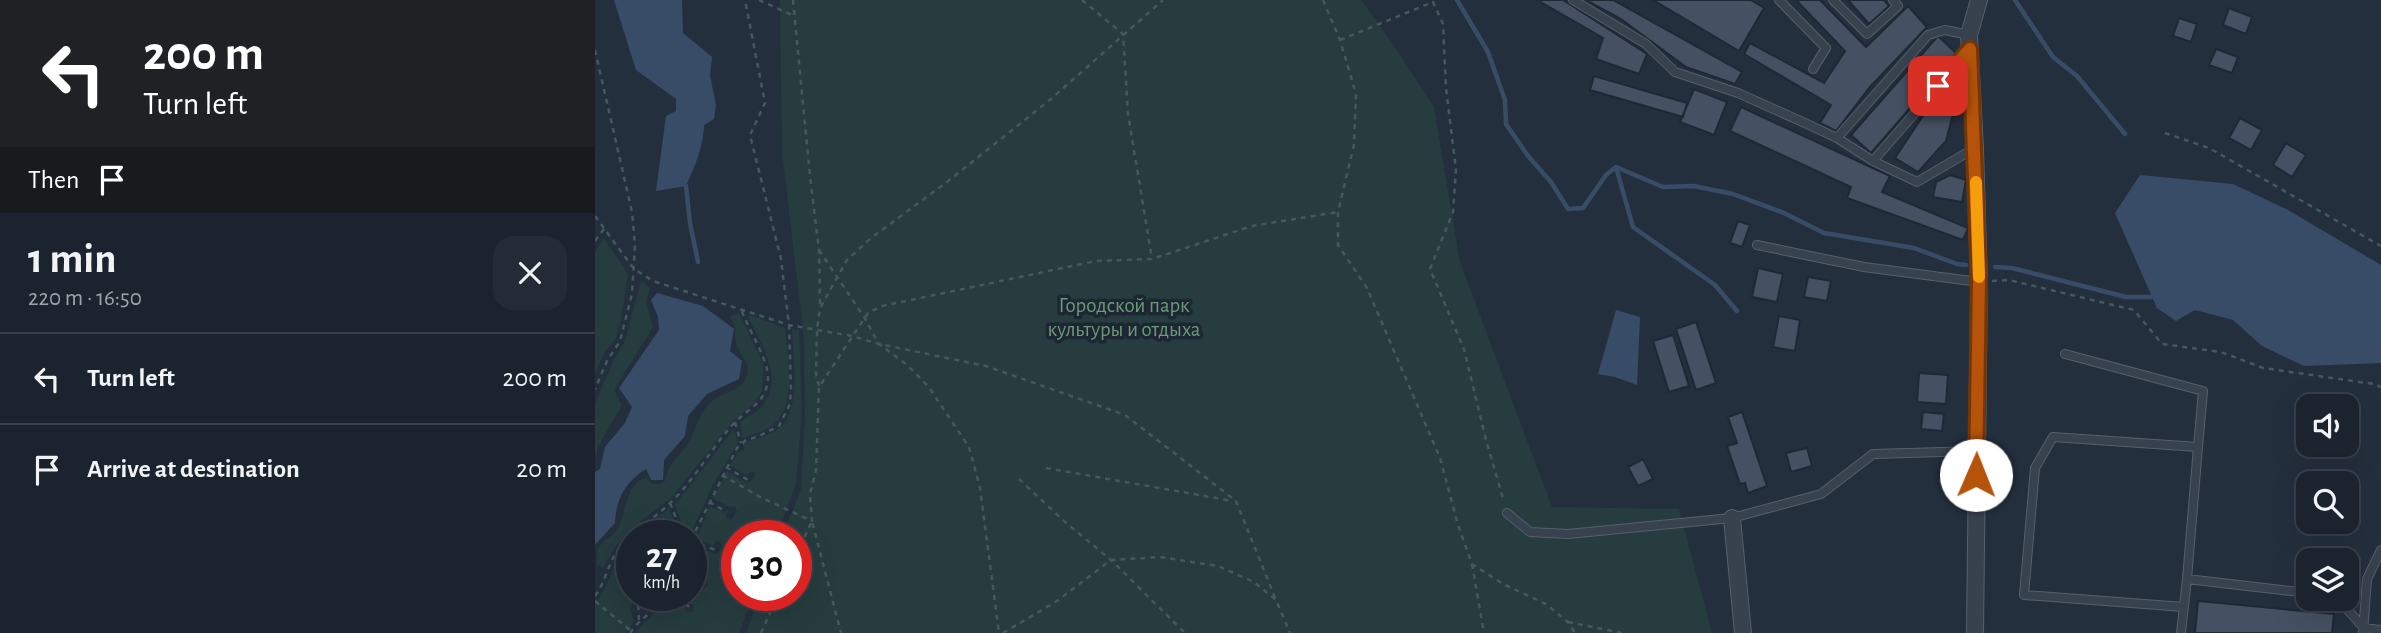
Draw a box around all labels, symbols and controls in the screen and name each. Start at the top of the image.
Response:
icon: left [28,28,119,119]
text: 200 m [143,30,264,79]
pin [1908,56,1968,116]
icon: arrive [1919,67,1957,105]
text: Turn left [143,88,247,120]
icon: arrive [93,161,131,199]
text: Then [28,167,79,193]
button: close [493,236,567,310]
text: 1 min [28,238,117,280]
text: 220 m · 16:50 [28,287,142,310]
park label: Городской парк культуры и отдыха [1048,295,1201,340]
icon: left [28,360,66,398]
text: Turn left [87,365,175,391]
text: 200 m [503,365,567,391]
map controls [2296,394,2359,611]
button: sound [2296,394,2359,457]
position arrow [1939,438,2013,512]
icon: arrive [28,451,66,489]
text: Arrive at destination [87,456,300,482]
text: 20 m [516,456,567,482]
button: search [2296,471,2359,534]
speed limit sign: 30 [721,520,812,611]
text: 27 [646,539,677,574]
button: layers [2296,548,2359,611]
text: km/h [643,574,680,592]

